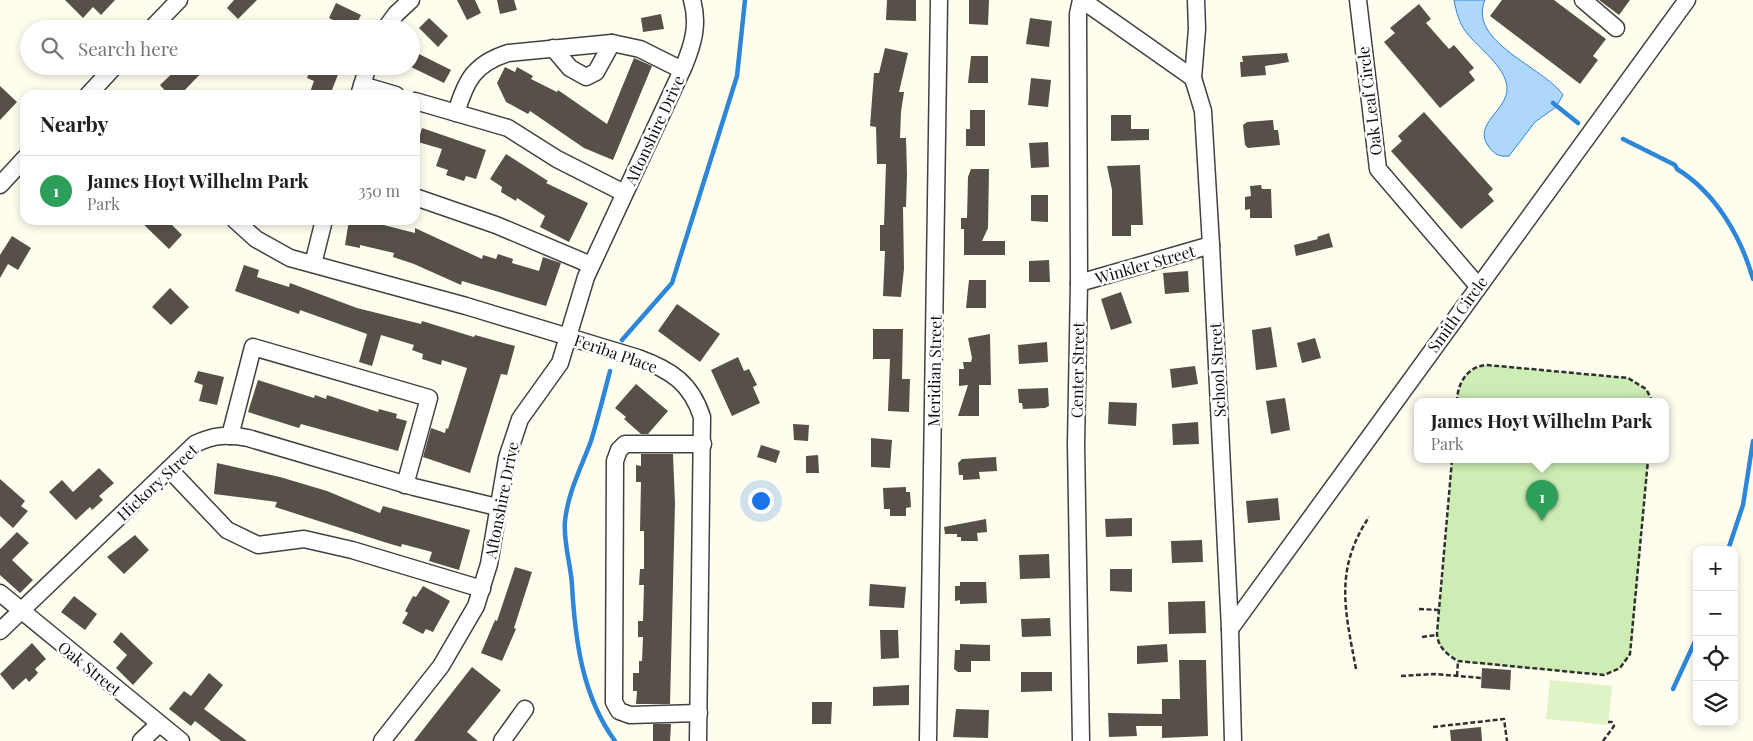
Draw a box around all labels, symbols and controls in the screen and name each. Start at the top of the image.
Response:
search box [20,20,420,75]
icon: search [38,34,66,62]
text: Search here [78,35,178,61]
street label: Oak Leaf Circle [1352,45,1386,157]
street label: Aftonshire Drive [619,72,689,189]
text: Nearby [40,109,109,137]
text: James Hoyt Wilhelm Park [87,167,309,193]
text: 1 [53,180,59,201]
text: 350 m [358,180,400,201]
text: Park [87,193,120,214]
street label: Winkler Street [1092,240,1198,289]
street label: Smith Circle [1422,272,1492,356]
street label: Meridian Street [923,314,945,427]
street label: Center Street [1066,321,1088,418]
street label: School Street [1204,322,1230,418]
street label: Feriba Place [571,329,661,377]
popup [1414,398,1669,463]
text: James Hoyt Wilhelm Park [1431,407,1652,433]
text: Park [1431,433,1464,454]
street label: Hickory Street [112,439,202,525]
street label: Aftonshire Drive [479,440,523,561]
pin: 1 [1526,480,1558,521]
your location [748,488,774,514]
map controls [1693,546,1738,726]
button: + [1693,546,1738,591]
button: − [1693,591,1738,636]
street label: Oak Street [54,636,126,700]
button: locate [1693,636,1738,681]
button: layers [1693,681,1738,726]

